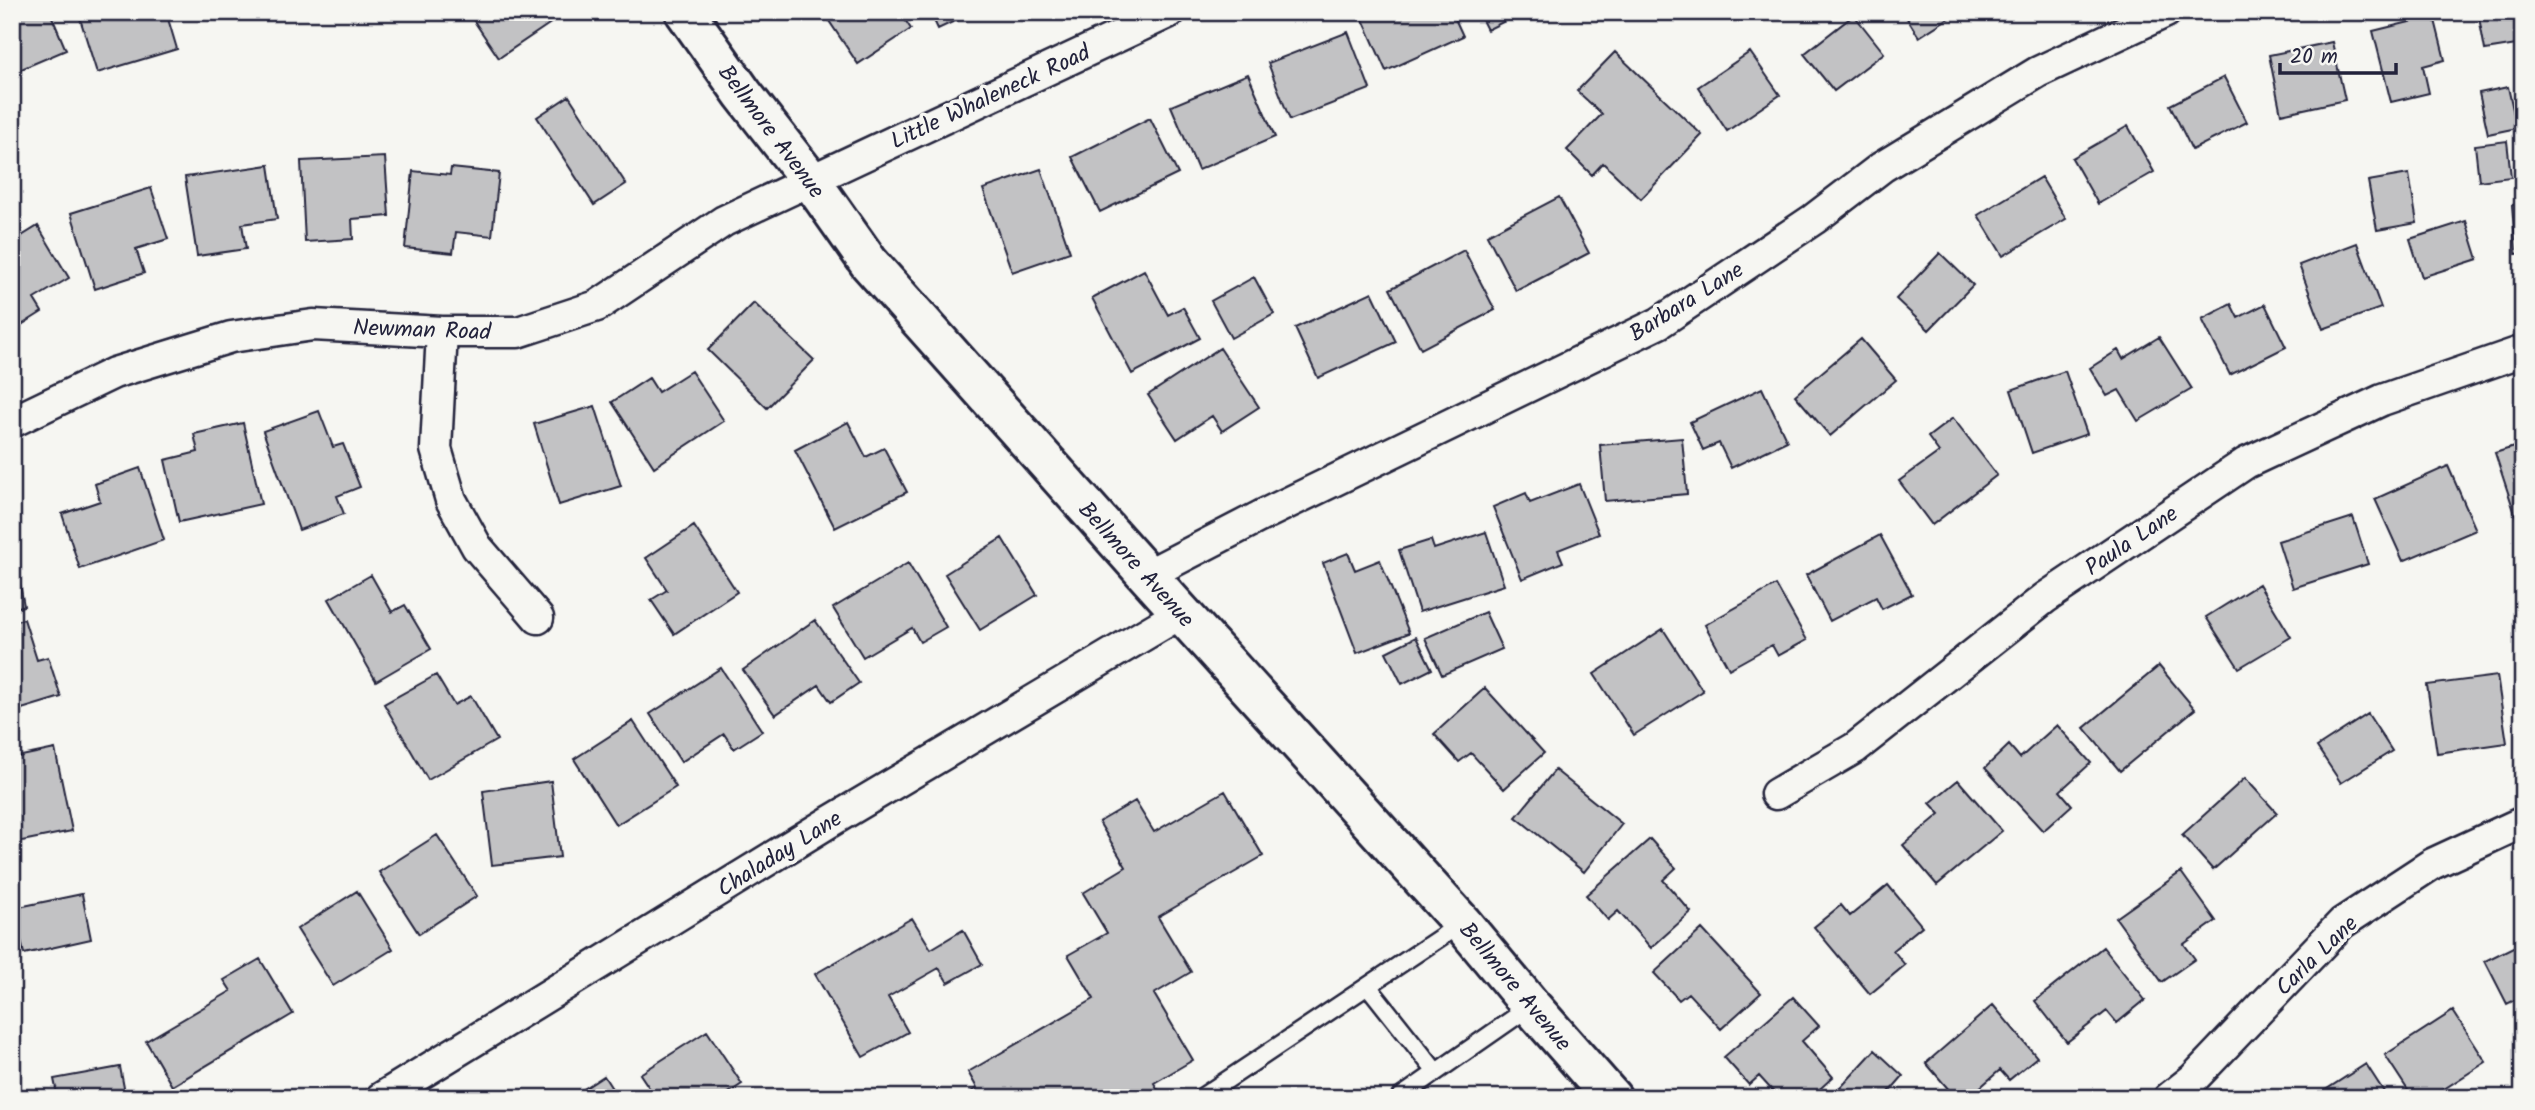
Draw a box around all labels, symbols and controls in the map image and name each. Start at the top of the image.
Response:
scale bar [2280,32,2395,76]
street label: Little Whaleneck Road [885,35,1097,160]
text: 20 m [2290,41,2338,74]
street label: Bellmore Avenue [708,58,833,207]
street label: Barbara Lane [1623,253,1752,352]
street label: Newman Road [352,311,492,351]
street label: Bellmore Avenue [1069,494,1202,637]
street label: Paula Lane [2078,497,2186,586]
street label: Chaladay Lane [711,802,850,907]
street label: Carla Lane [2268,907,2367,1005]
street label: Bellmore Avenue [1449,914,1580,1060]

